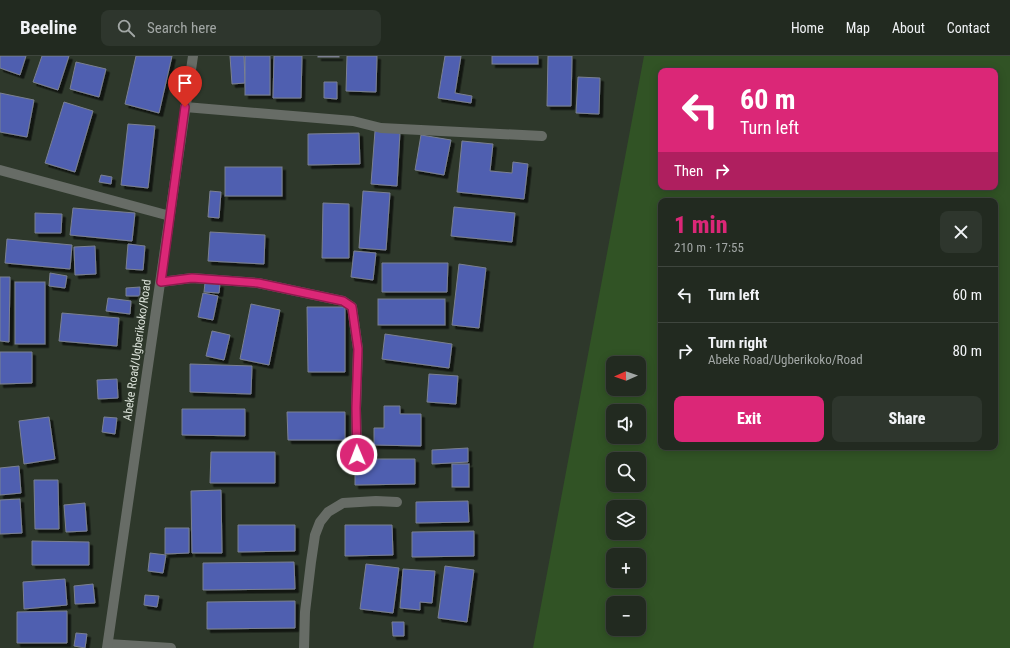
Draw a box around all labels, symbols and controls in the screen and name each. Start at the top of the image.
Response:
search box [101,10,381,46]
text: Beeline [20,16,77,39]
icon: search [115,17,137,39]
text: Search here [147,19,217,37]
text: Home [791,20,824,36]
text: Map [846,20,870,36]
text: About [892,20,925,36]
text: Contact [947,20,990,36]
pin [168,66,202,107]
icon: arrive [174,72,196,94]
text: 60 m [740,83,796,116]
icon: left [674,84,726,136]
text: Turn left [740,117,799,138]
icon: right [711,160,733,182]
text: Then [674,162,703,180]
text: 1 min [674,211,728,239]
button: close [940,211,982,253]
text: 210 m · 17:55 [674,240,744,255]
street label: Abeke Road/Ugberikoko/Road [120,278,154,422]
icon: left [674,284,696,306]
text: Turn left [708,286,759,304]
text: 60 m [952,286,982,304]
text: Turn right [708,334,767,352]
icon: right [674,340,696,362]
text: 80 m [952,342,982,360]
text: Abeke Road/Ugberikoko/Road [708,352,863,367]
north arrow [606,356,646,396]
map controls [606,356,646,636]
button: Exit [674,396,824,442]
button: Share [832,396,982,442]
button: sound [606,404,646,444]
position arrow [336,434,378,476]
button: search [606,452,646,492]
button: layers [606,500,646,540]
button: + [606,548,646,588]
button: − [606,596,646,636]

